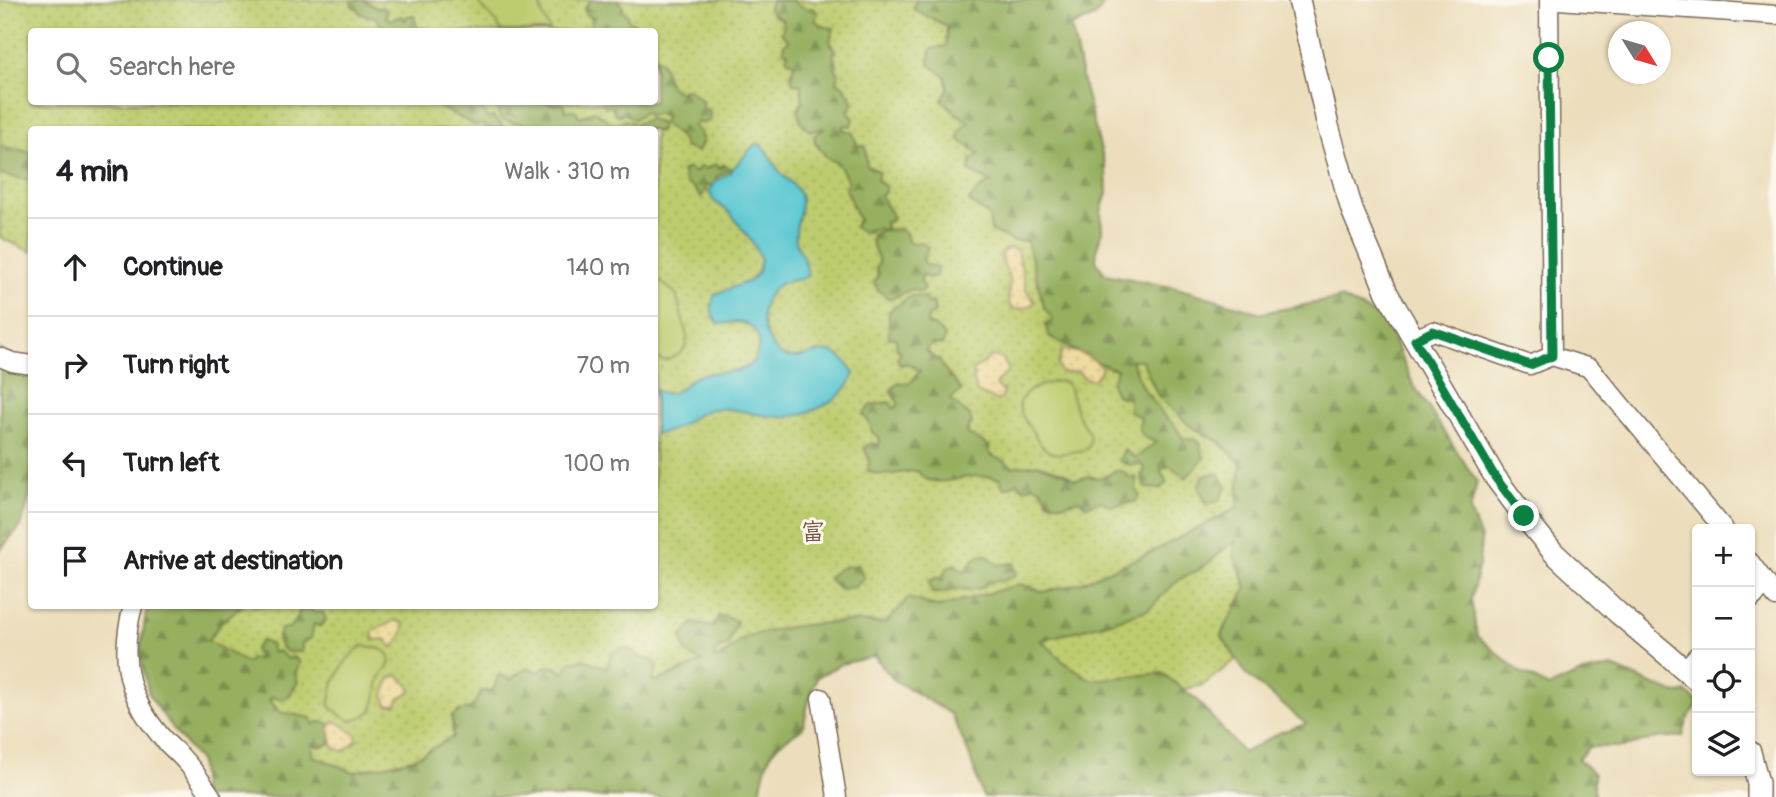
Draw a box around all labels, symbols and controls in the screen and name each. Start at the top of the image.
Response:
north arrow [1608,21,1671,84]
search box [28,28,658,105]
route start [1533,42,1564,73]
icon: search [52,48,90,86]
text: Search here [108,51,235,83]
text: 4 min [56,153,129,190]
text: Walk · 310 m [504,157,630,186]
icon: ahead [56,248,94,286]
text: Continue [123,251,223,283]
text: 140 m [567,253,630,282]
icon: right [56,346,94,384]
text: Turn right [123,349,229,381]
text: 70 m [577,351,630,380]
icon: left [56,444,94,482]
text: Turn left [123,447,219,479]
text: 100 m [564,449,630,478]
route end [1508,500,1539,531]
district label: 富 [801,518,825,547]
map controls [1692,524,1755,776]
button: + [1692,524,1755,587]
icon: arrive [56,542,94,580]
text: Arrive at destination [123,545,343,577]
button: − [1692,587,1755,650]
button: locate [1692,650,1755,713]
button: layers [1692,713,1755,776]

